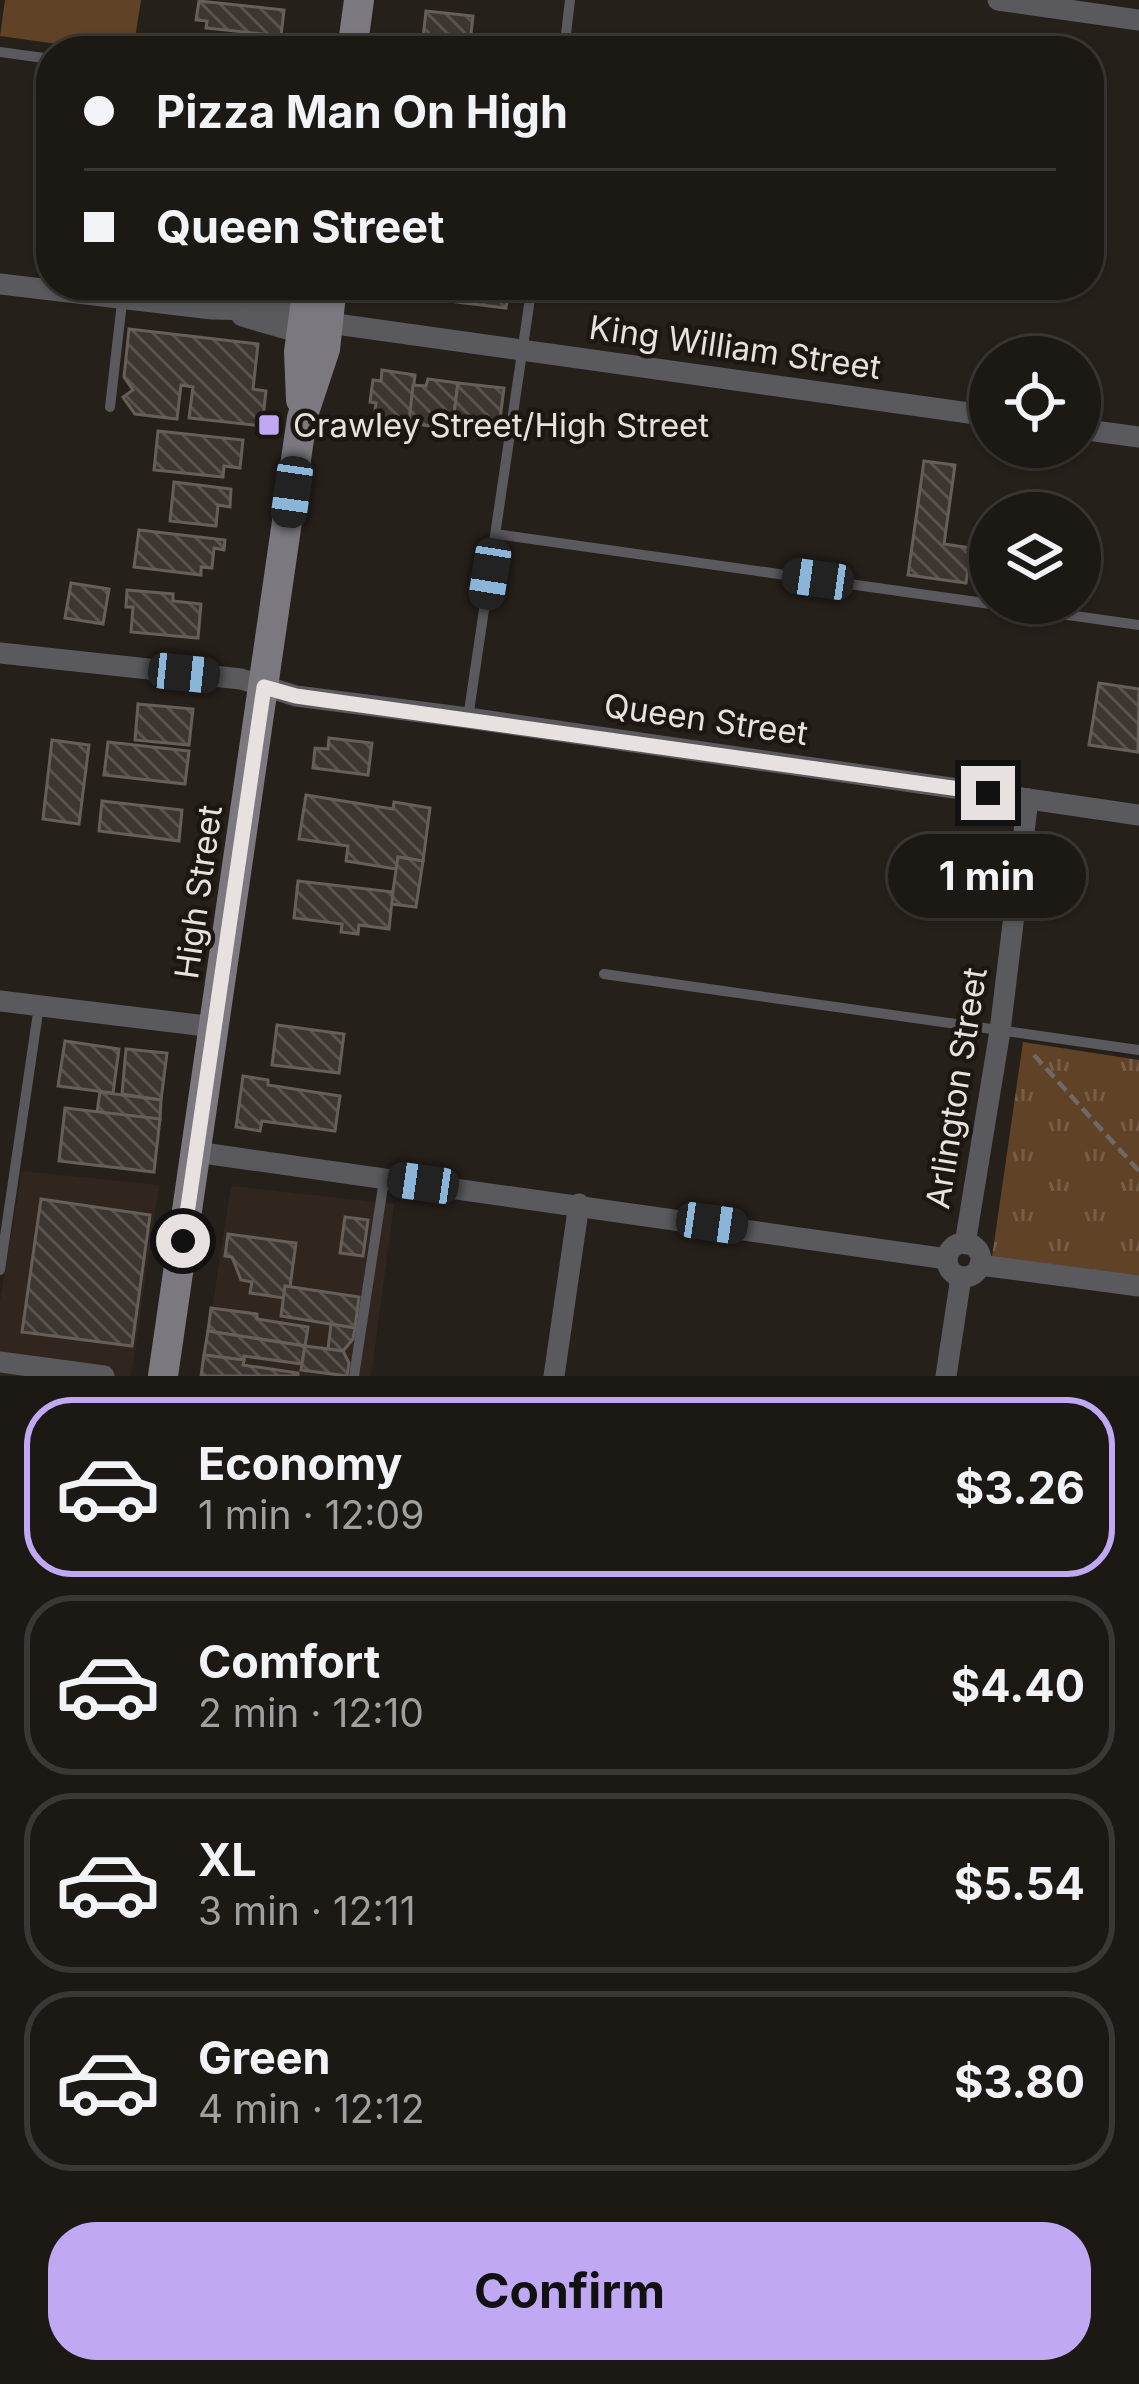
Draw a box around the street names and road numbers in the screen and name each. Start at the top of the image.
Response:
street label: King William Street [587,307,884,387]
street label: Queen Street [602,685,811,753]
street label: High Street [166,803,230,981]
street label: Arlington Street [917,964,995,1211]

